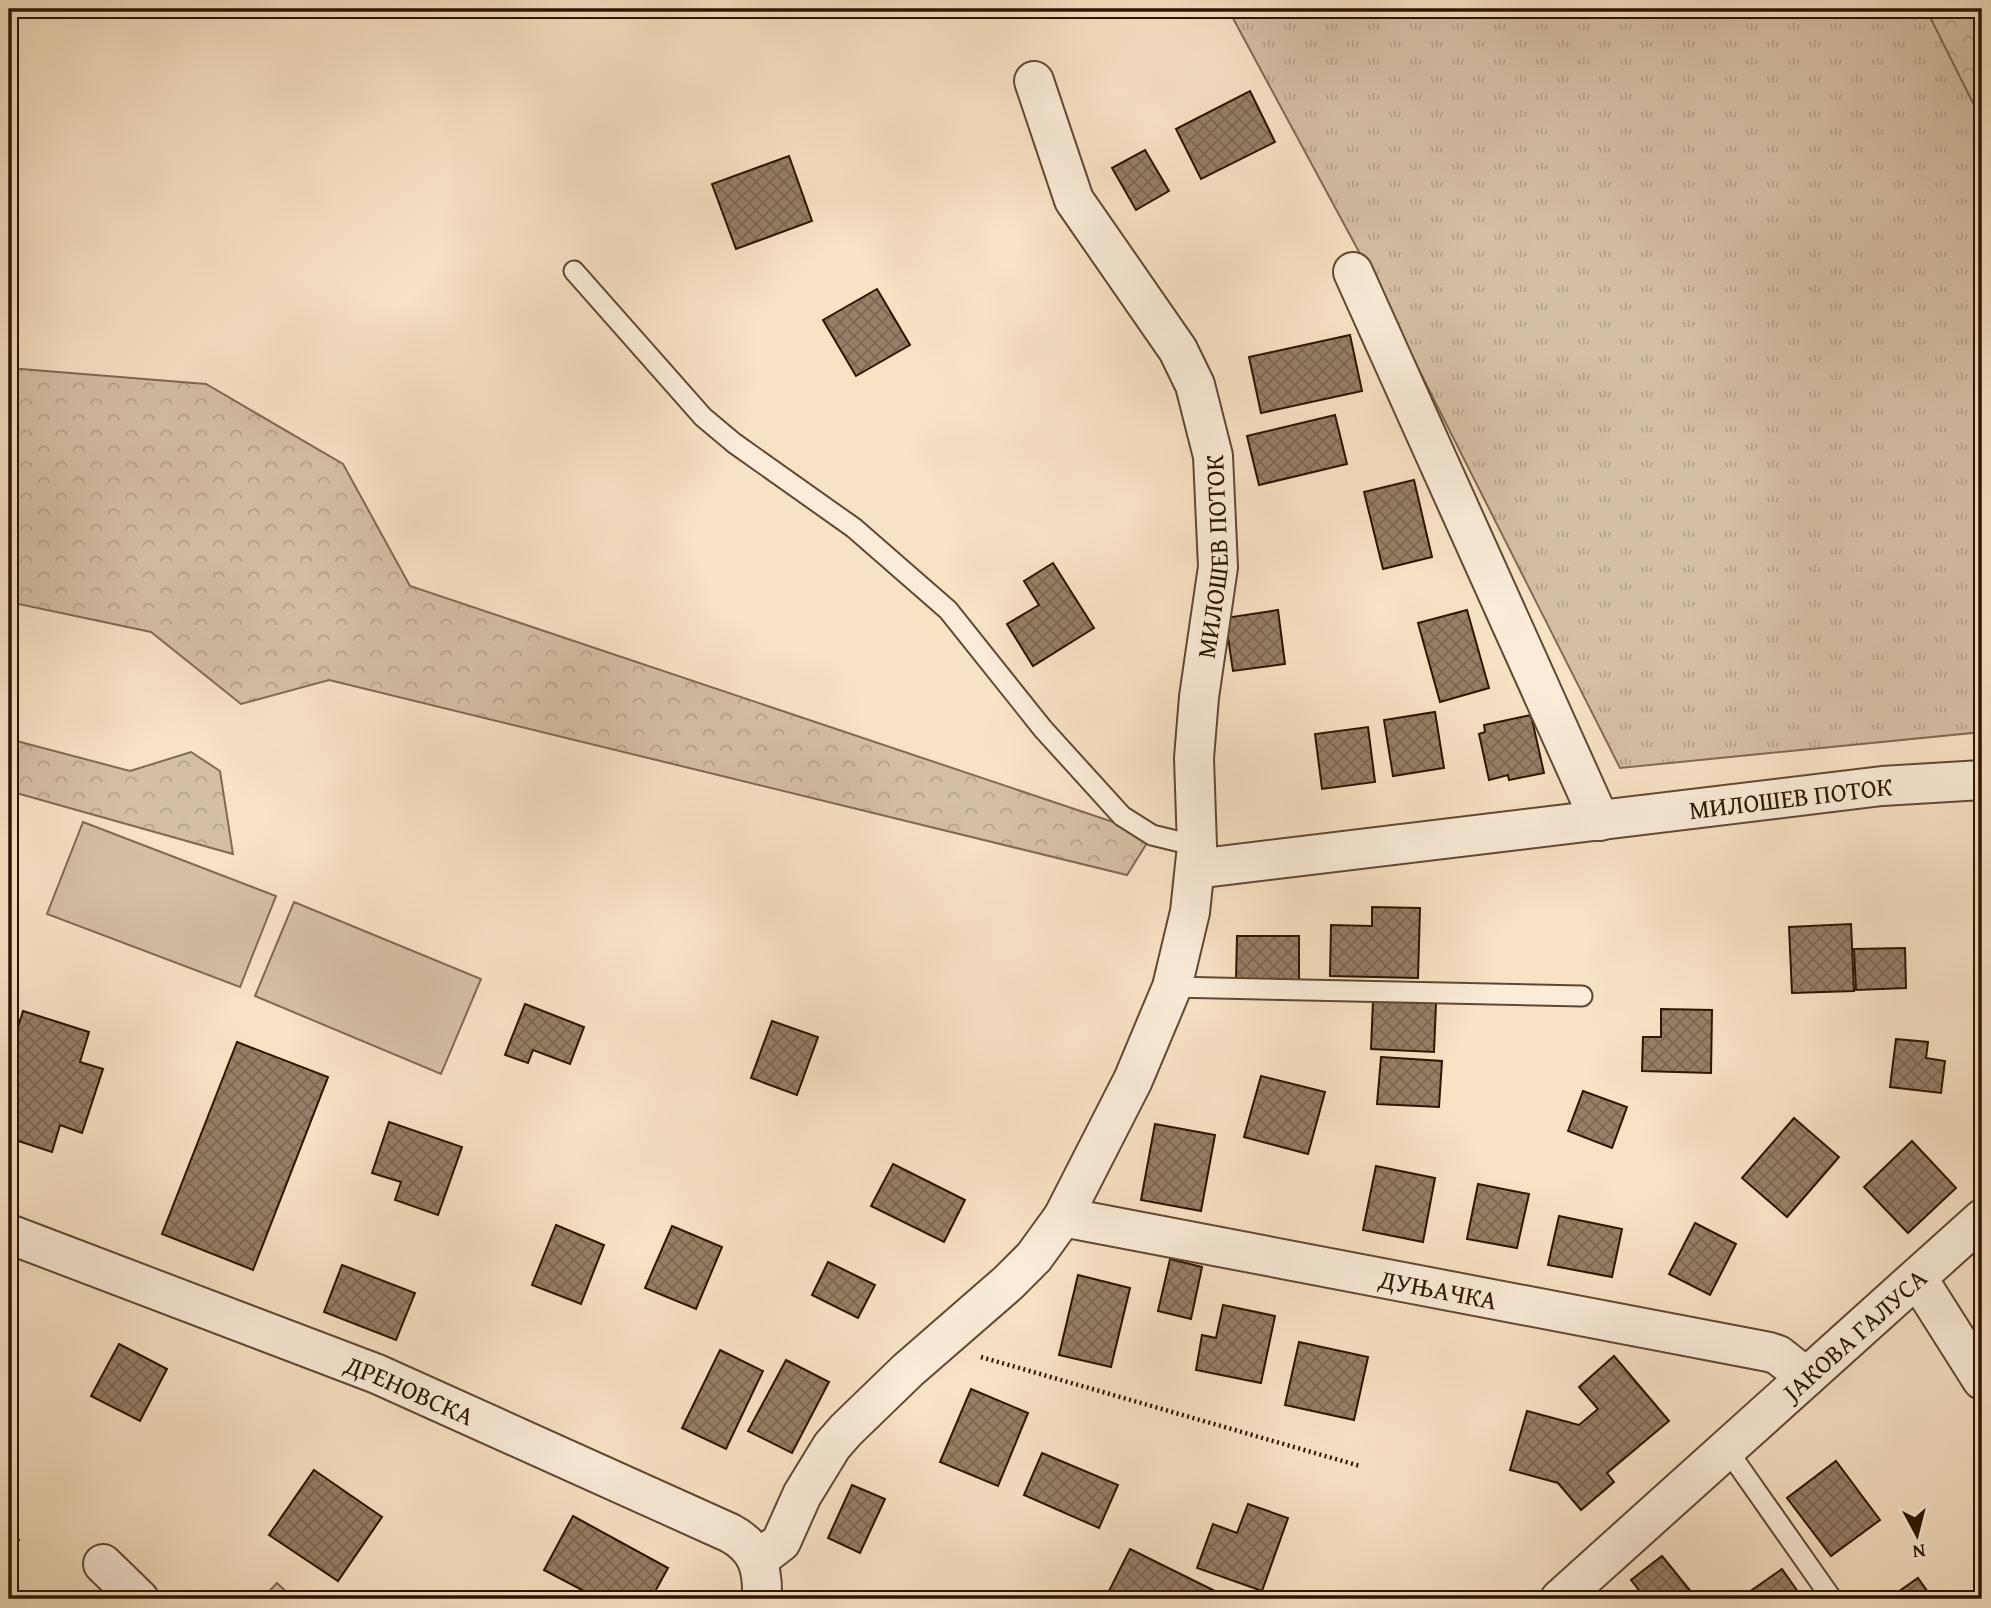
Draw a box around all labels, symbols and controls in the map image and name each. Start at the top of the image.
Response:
street label: МИЛОШЕВ ПОТОК [1185,454,1237,661]
street label: МИЛОШЕВ ПОТОК [1687,766,1893,829]
street label: ДУЊАЧКА [1375,1258,1501,1319]
street label: ЈАКОВА ГАЛУСА [1771,1258,1935,1412]
street label: ДРЕНОВСКА [339,1344,481,1435]
north arrow [1882,1500,1952,1570]
text: N [1911,1537,1927,1567]

